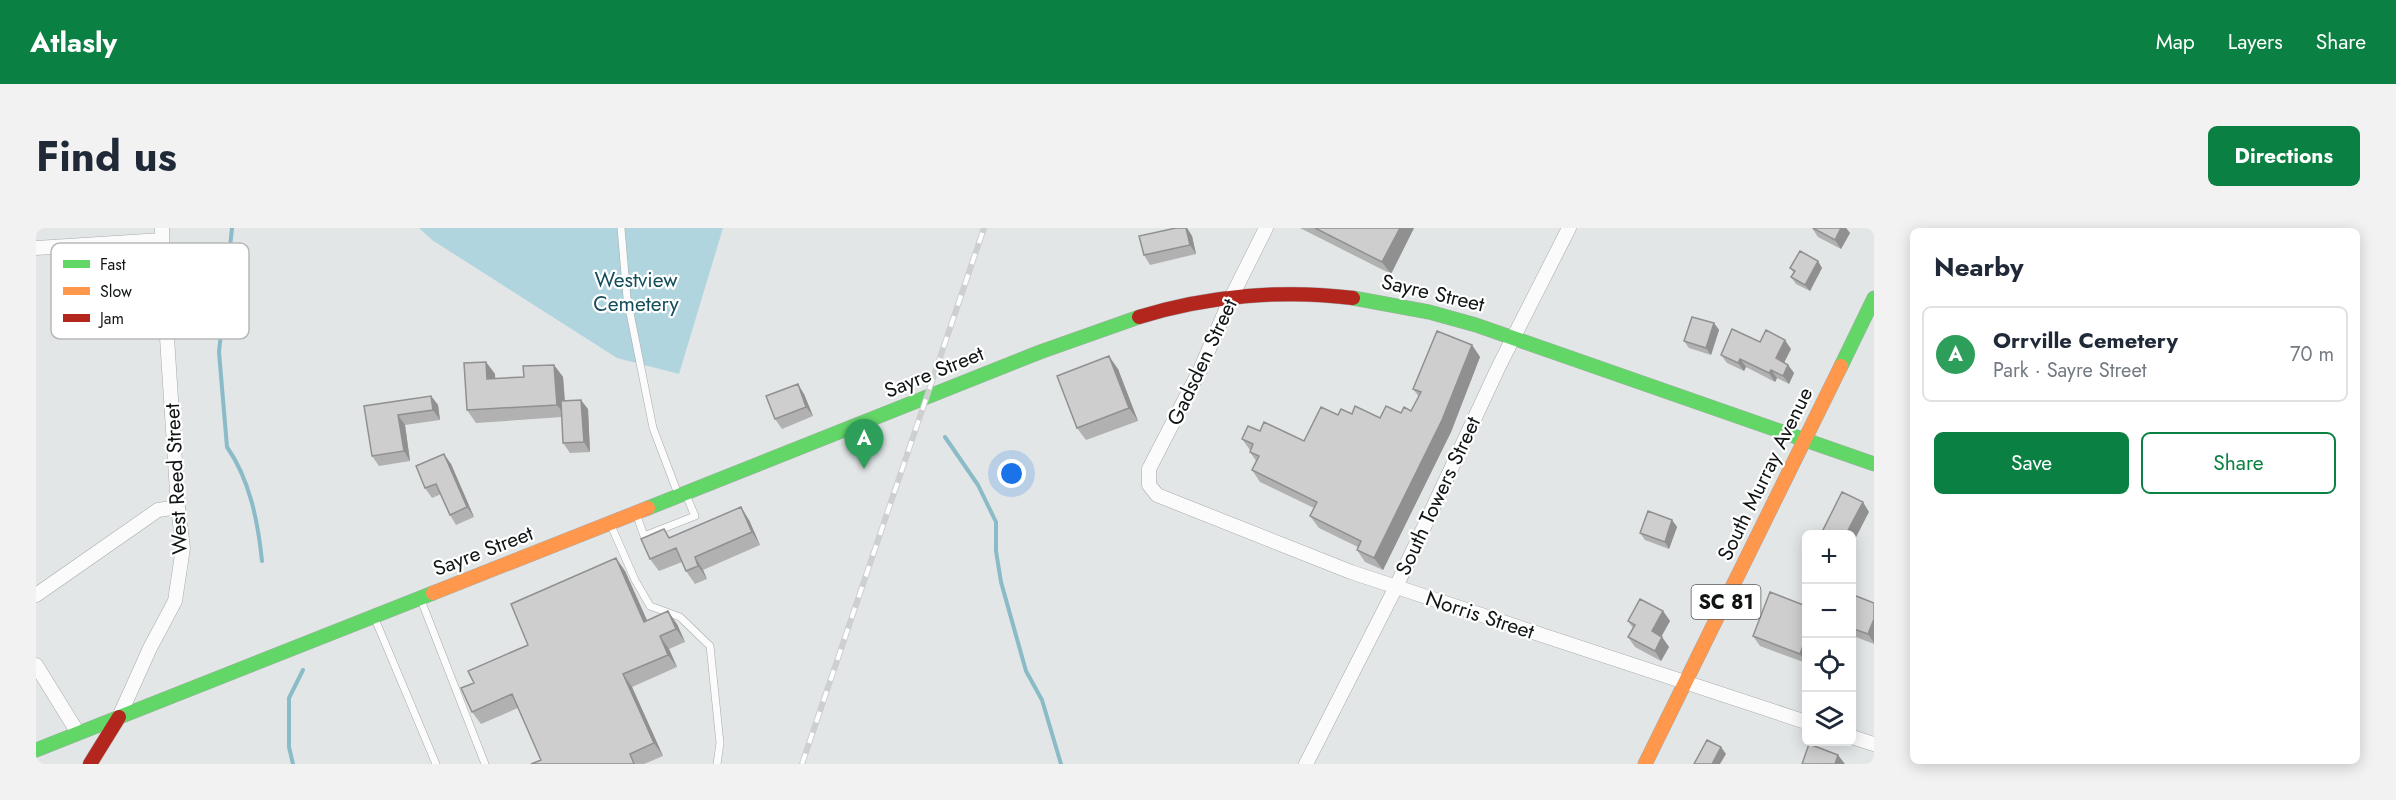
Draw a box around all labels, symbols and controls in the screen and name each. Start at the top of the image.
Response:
text: Atlasly [30,22,117,63]
text: Map [2156,27,2195,57]
text: Layers [2228,27,2283,57]
text: Share [2316,27,2366,57]
text: Find us [36,126,177,187]
button: Directions [2208,126,2360,186]
legend [51,243,249,339]
text: Nearby [1934,248,2023,286]
text: Fast [100,253,126,276]
park label: Westview Cemetery [593,265,679,319]
street label: Sayre Street [1379,267,1487,319]
text: Slow [100,280,132,303]
street label: Gadsden Street [1159,294,1245,430]
text: Jam [98,307,124,330]
text: Orrville Cemetery [1993,324,2178,356]
street label: Sayre Street [880,338,988,406]
text: A [1948,340,1963,369]
text: 70 m [2290,340,2334,369]
text: Park · Sayre Street [1993,356,2147,385]
street label: South Murray Avenue [1710,382,1820,566]
street label: West Reed Street [157,403,195,555]
street label: South Towers Street [1388,412,1488,580]
pin: A [844,420,884,469]
button: Save [1934,432,2129,494]
button: Share [2141,432,2336,494]
your location [997,459,1026,488]
street label: Sayre Street [429,518,537,584]
map controls [1802,530,1856,746]
button: + [1802,530,1856,584]
street label: Norris Street [1422,583,1538,647]
button: − [1802,584,1856,638]
road number: SC 81 [1692,585,1760,619]
button: locate [1802,638,1856,692]
button: layers [1802,692,1856,746]

